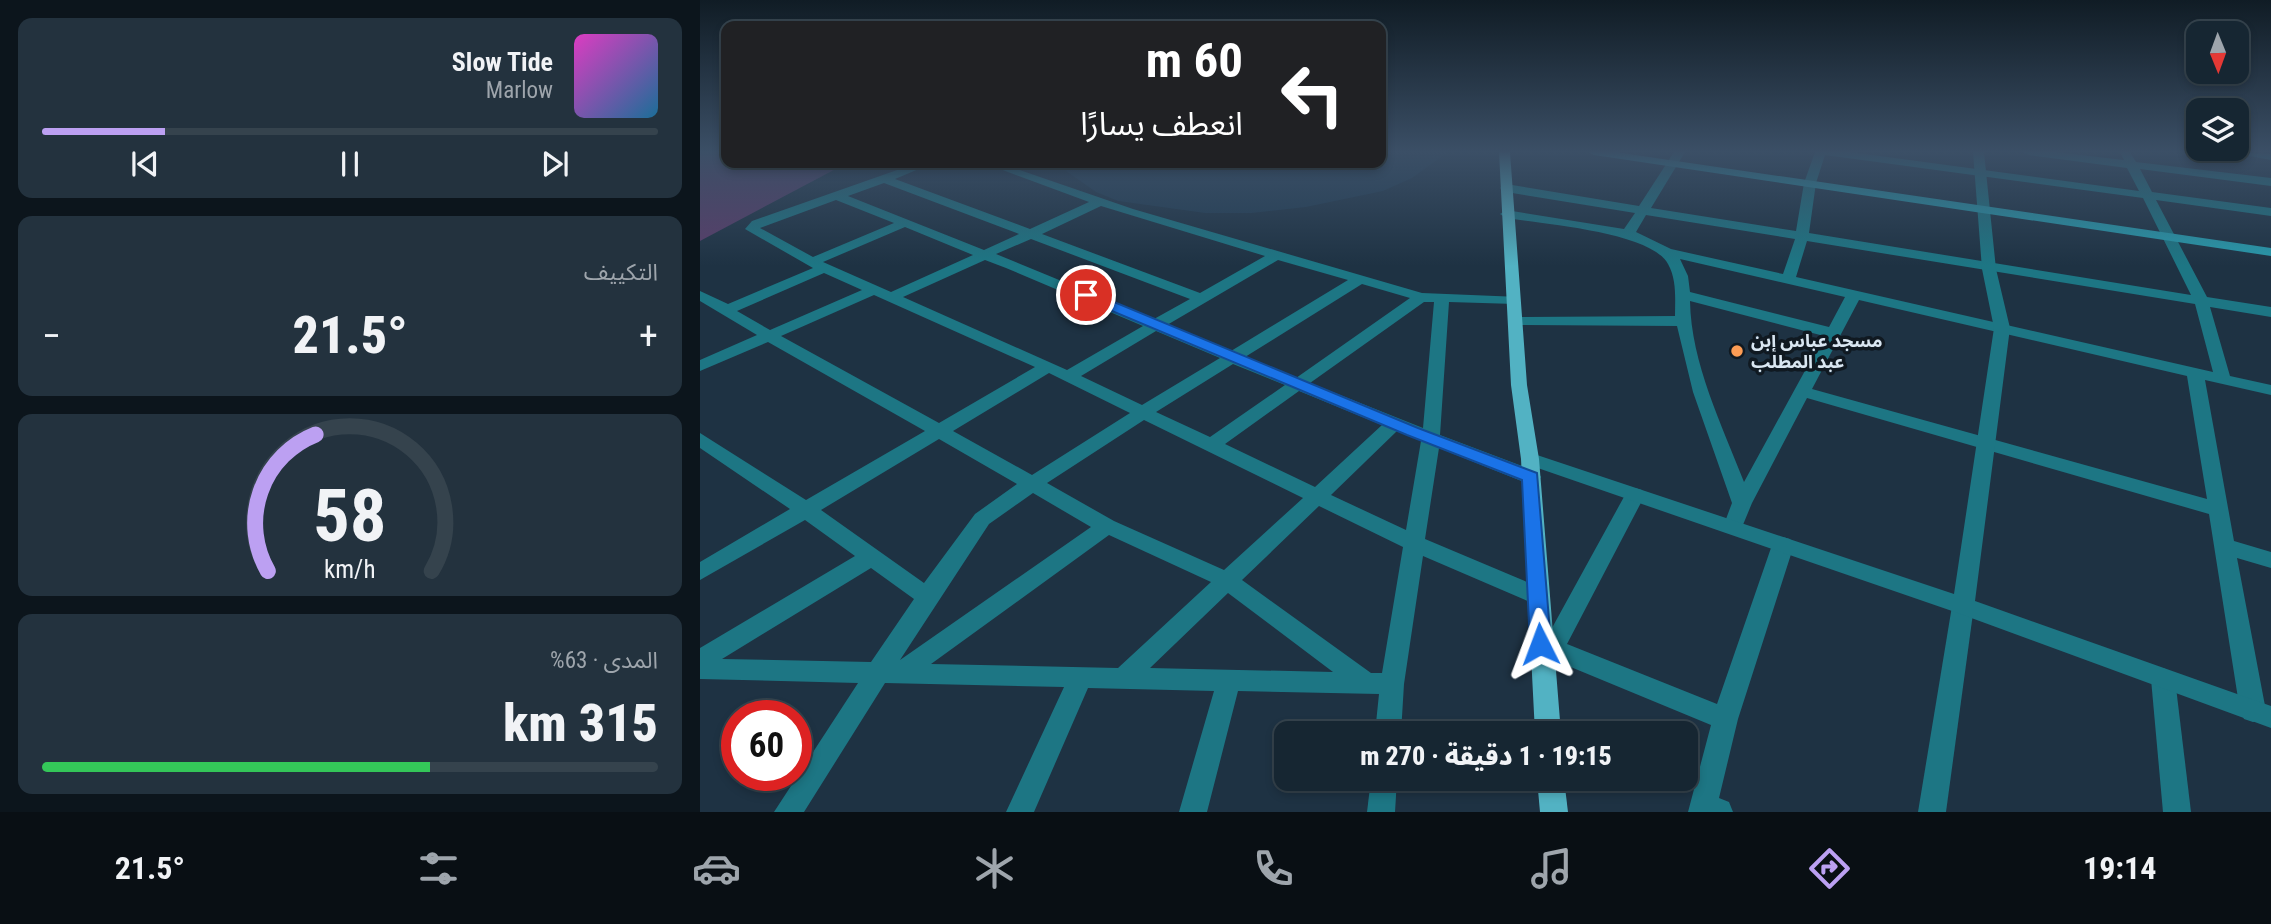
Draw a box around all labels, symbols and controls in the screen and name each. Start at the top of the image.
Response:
north arrow [2186,21,2249,84]
map controls [2186,21,2249,161]
text: 60 m [1146,32,1243,89]
text: Slow Tide [452,47,553,77]
icon: left [1267,49,1358,140]
text: Marlow [486,77,553,104]
button: layers [2186,98,2249,161]
text: انعطف يسارًا [1080,105,1243,143]
icon: previous [126,145,164,183]
icon: pause [331,145,369,183]
icon: next [536,145,574,183]
text: التكييف [584,259,658,286]
pin [1056,265,1116,325]
icon: arrive [1067,276,1105,314]
text: 21.5° [292,305,408,366]
text: − [42,314,61,358]
text: + [639,314,658,358]
place label: مسجد عباس إبن عبد المطلب [1751,330,1883,372]
marker: مسجد عباس إبن عبد المطلب [1729,343,1745,359]
text: 58 [313,473,387,559]
text: km/h [324,555,376,584]
position arrow [1503,607,1577,681]
text: المدى · 63% [550,647,658,674]
text: 315 km [503,693,658,754]
speed limit sign: 60 [721,700,812,791]
text: 19:15 · 1 دقيقة · 270 m [1360,741,1612,771]
icon: filters [414,844,463,893]
icon: car [692,844,741,893]
icon: climate [970,844,1019,893]
icon: phone [1249,844,1298,893]
icon: music [1527,844,1576,893]
icon: directions [1805,844,1854,893]
text: 21.5° [115,849,185,887]
text: 19:14 [2083,849,2156,887]

